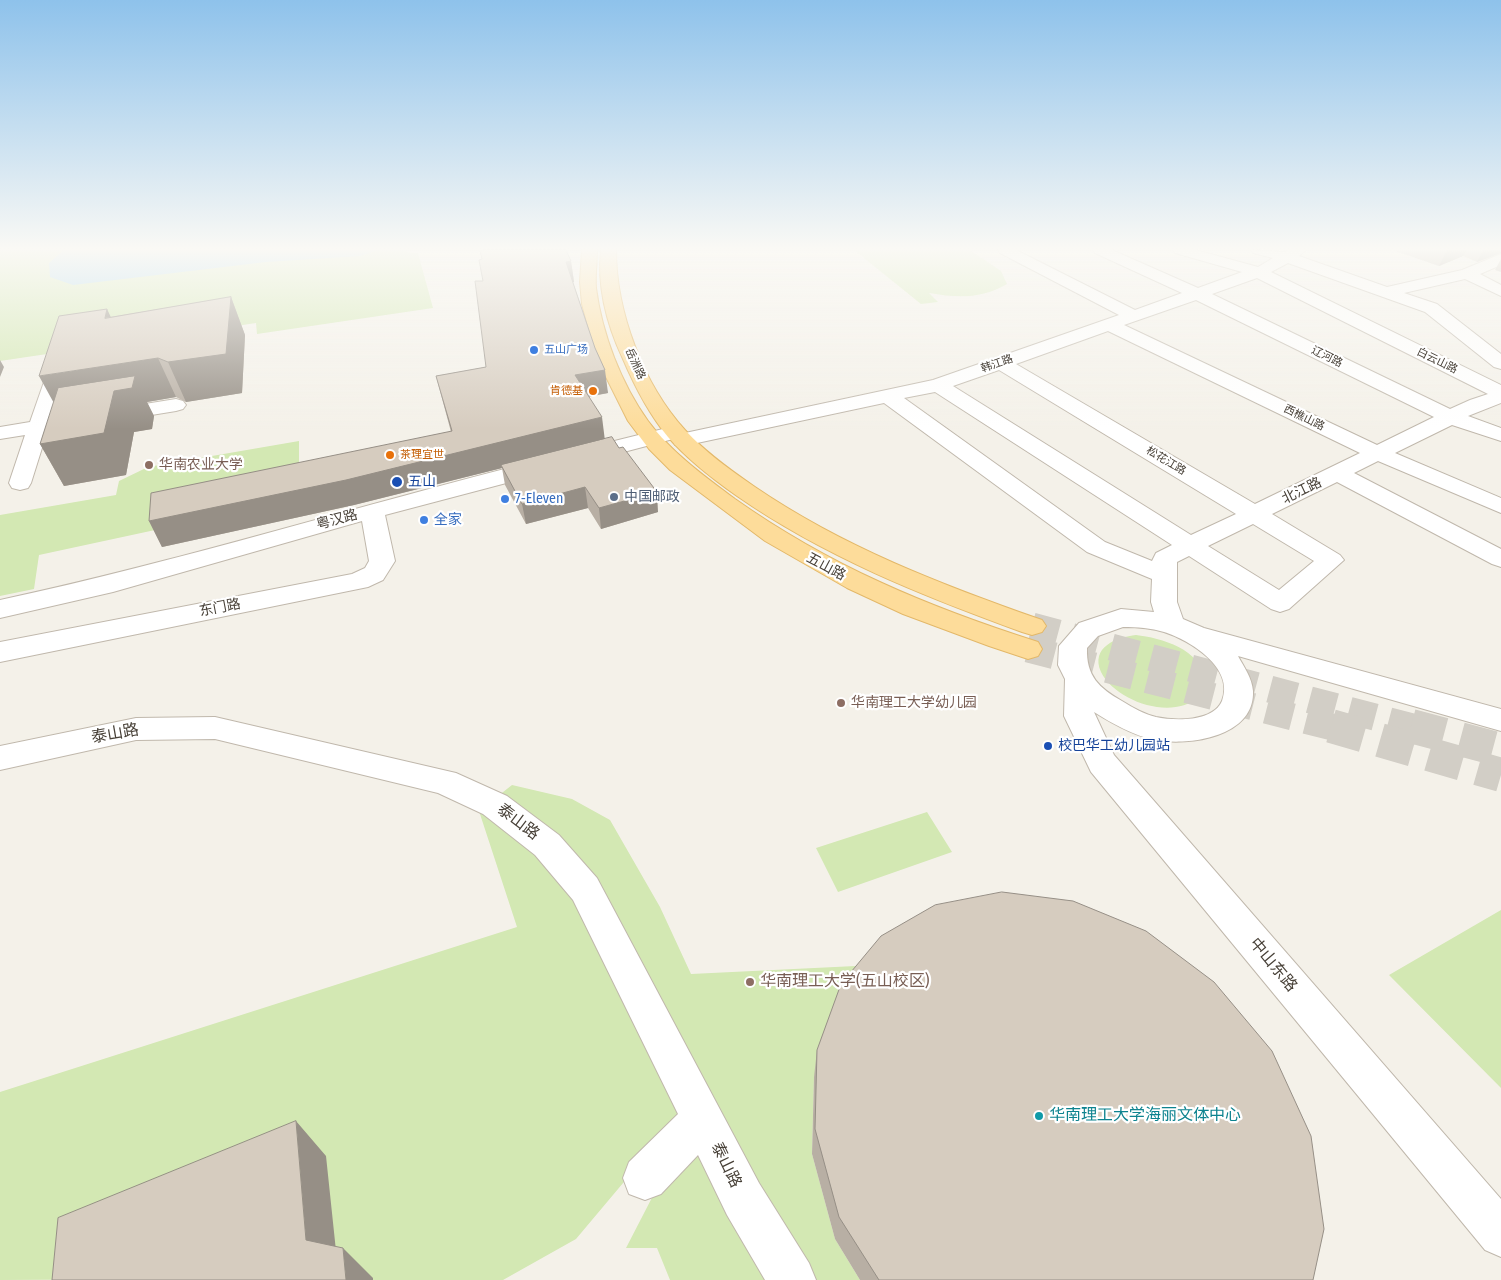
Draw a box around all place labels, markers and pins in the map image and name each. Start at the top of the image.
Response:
place label: 五山广场 [544,343,588,357]
marker: 五山广场 [528,344,540,356]
place label: 肯德基 [550,384,583,398]
marker: 肯德基 [587,385,599,397]
place label: 茶理宜世 [400,448,444,462]
marker: 茶理宜世 [384,449,396,461]
place label: 华南农业大学 [159,457,243,473]
marker: 华南农业大学 [143,459,155,471]
place label: 五山 [408,474,436,490]
marker: 五山 [390,475,404,489]
place label: 中国邮政 [624,489,680,505]
place label: 7-Eleven [515,491,563,507]
marker: 中国邮政 [608,491,620,503]
marker: 7-Eleven [499,493,511,505]
place label: 全家 [434,512,462,528]
marker: 全家 [418,514,430,526]
place label: 华南理工大学幼儿园 [851,695,977,711]
marker: 华南理工大学幼儿园 [835,697,847,709]
place label: 校巴华工幼儿园站 [1058,738,1170,754]
marker: 校巴华工幼儿园站 [1042,740,1054,752]
place label: 华南理工大学(五山校区) [760,972,929,992]
marker: 华南理工大学(五山校区) [744,976,756,988]
place label: 华南理工大学海丽文体中心 [1049,1106,1241,1126]
marker: 华南理工大学海丽文体中心 [1033,1110,1045,1122]

